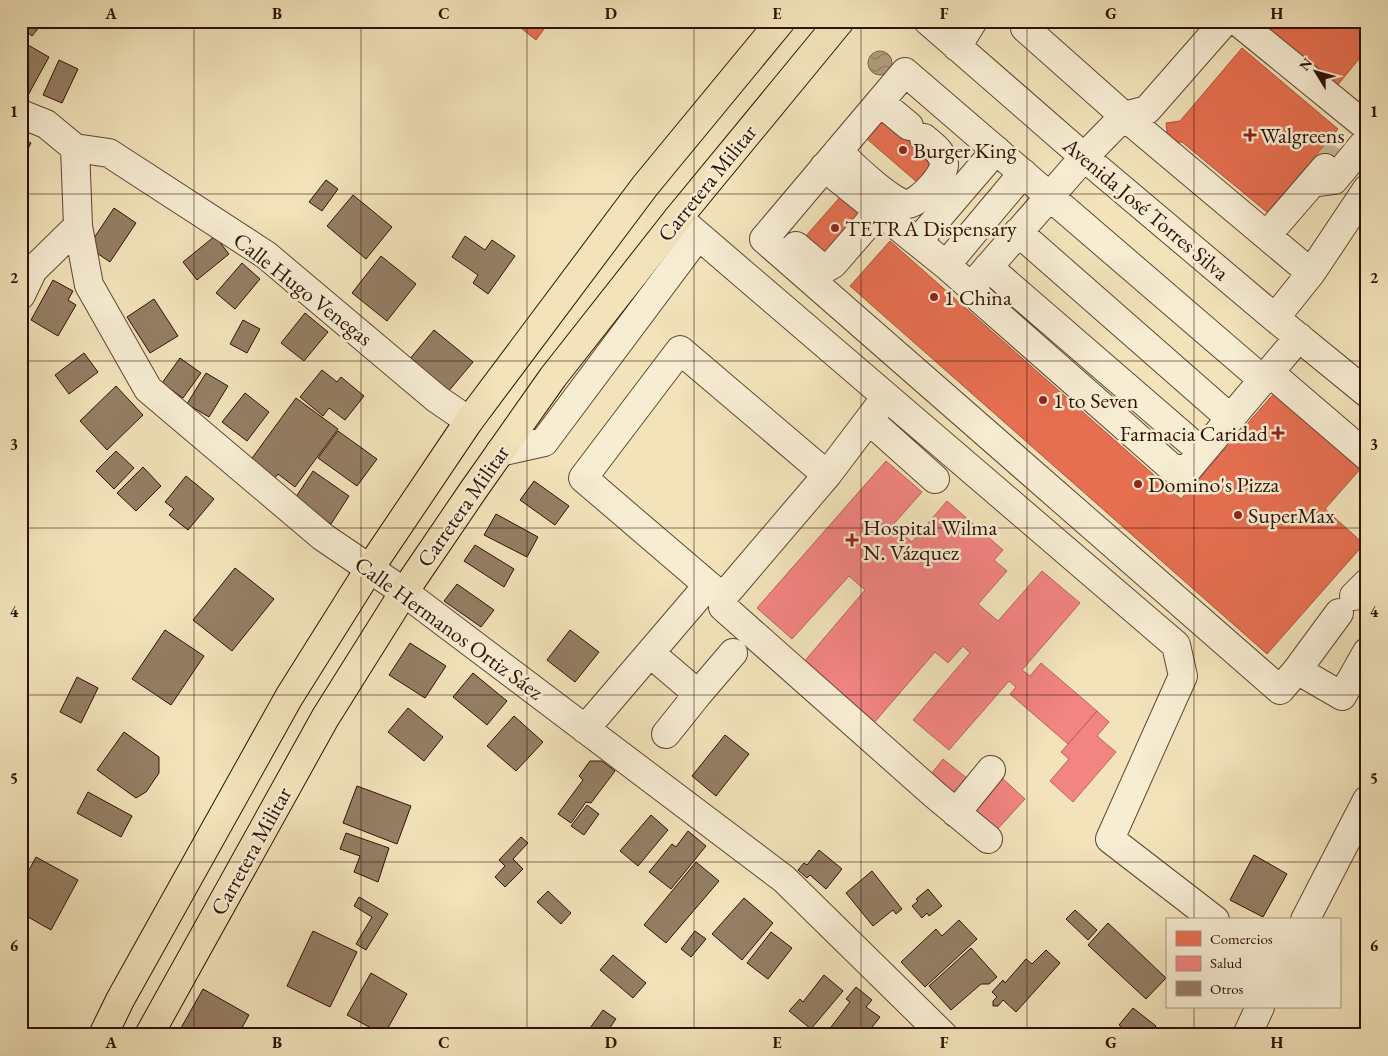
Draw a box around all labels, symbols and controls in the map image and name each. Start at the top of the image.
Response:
text: A [104,3,117,24]
text: B [272,3,282,24]
text: C [438,3,450,24]
text: D [605,3,617,24]
text: E [772,3,782,24]
text: F [940,3,949,24]
text: G [1105,3,1117,24]
text: H [1271,3,1284,24]
north arrow [1290,48,1340,98]
text: N [1295,54,1317,74]
text: 1 [10,101,18,122]
text: 1 [1370,101,1378,122]
street label: Carretera Militar [651,118,764,248]
place label: Walgreens [1260,121,1345,150]
marker: Walgreens [1244,129,1256,141]
street label: Avenida José Torres Silva [1056,130,1235,287]
place label: Burger King [913,136,1017,165]
marker: Burger King [897,144,909,156]
place label: TETRA Dispensary [845,214,1017,243]
marker: TETRA Dispensary [829,222,841,234]
street label: Calle Hugo Venegas [227,226,379,352]
text: 2 [10,267,19,288]
text: 2 [1370,267,1379,288]
place label: 1 China [944,283,1012,312]
marker: 1 China [928,291,940,303]
place label: 1 to Seven [1053,386,1139,415]
marker: 1 to Seven [1037,394,1049,406]
place label: Farmacia Caridad [1120,419,1269,448]
marker: Farmacia Caridad [1272,427,1284,439]
text: 3 [10,434,18,455]
text: 3 [1370,434,1378,455]
street label: Carretera Militar [410,439,516,573]
place label: Domino's Pizza [1148,470,1280,499]
marker: Domino's Pizza [1132,478,1144,490]
place label: SuperMax [1248,501,1335,530]
marker: SuperMax [1232,509,1244,521]
place label: Hospital Wilma N. Vázquez [863,513,997,567]
marker: Hospital Wilma N. Vázquez [845,533,859,547]
street label: Calle Hermanos Ortiz Sáez [349,550,550,707]
text: 4 [10,601,19,622]
text: 4 [1370,601,1379,622]
text: 5 [10,768,18,789]
text: 5 [1370,768,1378,789]
street label: Carretera Militar [204,781,299,920]
legend [1166,918,1340,1008]
text: Comercios [1210,929,1273,948]
text: 6 [10,935,19,956]
text: 6 [1370,935,1379,956]
text: Salud [1210,953,1242,972]
text: Otros [1210,979,1244,998]
text: A [104,1032,117,1053]
text: B [272,1032,282,1053]
text: C [438,1032,450,1053]
text: D [605,1032,617,1053]
text: E [772,1032,782,1053]
text: F [940,1032,949,1053]
text: G [1105,1032,1117,1053]
text: H [1271,1032,1284,1053]

